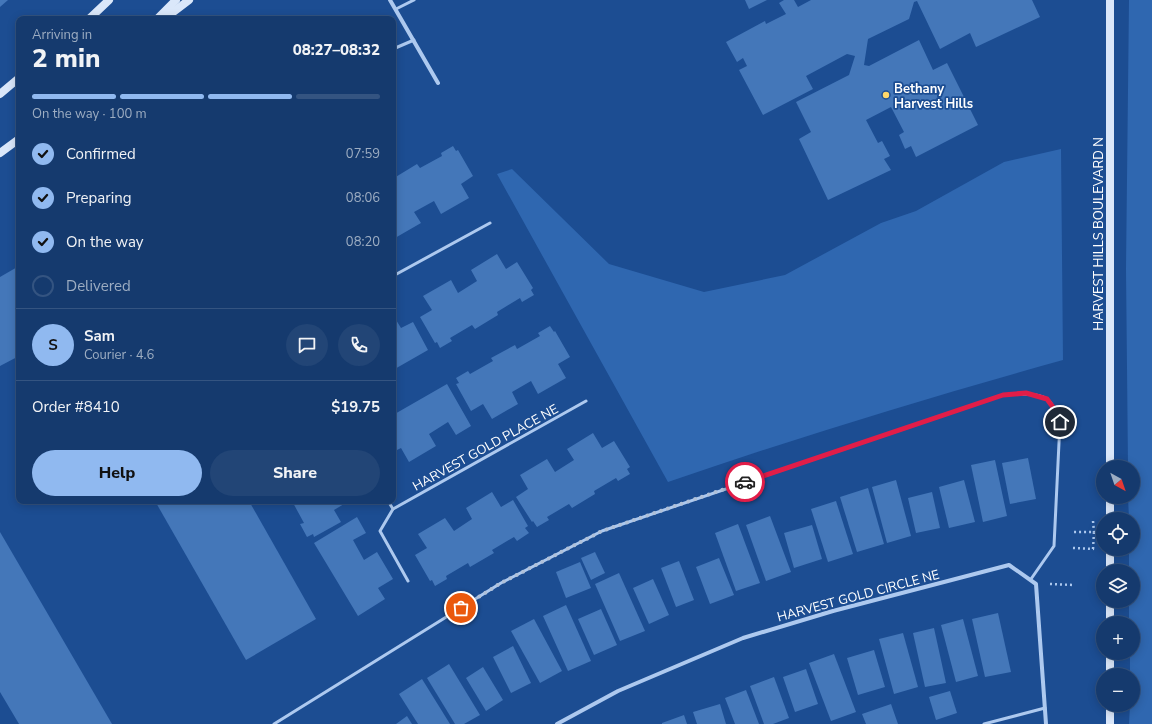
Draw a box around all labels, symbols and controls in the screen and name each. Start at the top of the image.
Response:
text: Arriving in [32,26,92,44]
text: 08:27–08:32 [293,40,380,60]
text: 2 min [32,41,100,76]
place label: Bethany Harvest Hills [894,80,973,113]
marker: Bethany Harvest Hills [881,90,891,100]
text: On the way · 100 m [32,105,147,123]
street label: HARVEST HILLS BOULEVARD N [1090,137,1108,331]
icon: check [32,143,54,165]
text: Confirmed [66,144,136,164]
text: 07:59 [346,145,380,163]
icon: check [32,187,54,209]
text: Preparing [66,188,131,208]
text: 08:06 [346,189,380,207]
icon: check [32,231,54,253]
text: On the way [66,232,144,252]
text: 08:20 [346,233,380,251]
text: Delivered [66,276,131,296]
button: chat [286,324,328,366]
button: phone [338,324,380,366]
text: Sam [84,326,115,346]
text: S [48,335,58,355]
text: Courier · 4.6 [84,346,154,364]
text: Order #8410 [32,397,120,417]
text: $19.75 [331,397,380,417]
street label: HARVEST GOLD PLACE NE [409,400,562,495]
pin [1043,405,1077,439]
icon: home [1049,411,1071,433]
button: Help [32,450,202,496]
button: Share [210,450,380,496]
north arrow [1096,460,1140,504]
map controls [1096,460,1140,712]
courier [725,462,765,502]
icon: car [734,471,756,493]
button: locate [1096,512,1140,556]
button: layers [1096,564,1140,608]
street label: HARVEST GOLD CIRCLE NE [775,566,941,626]
pin [444,591,478,625]
icon: bag [450,597,472,619]
button: + [1096,616,1140,660]
button: − [1096,668,1140,712]

